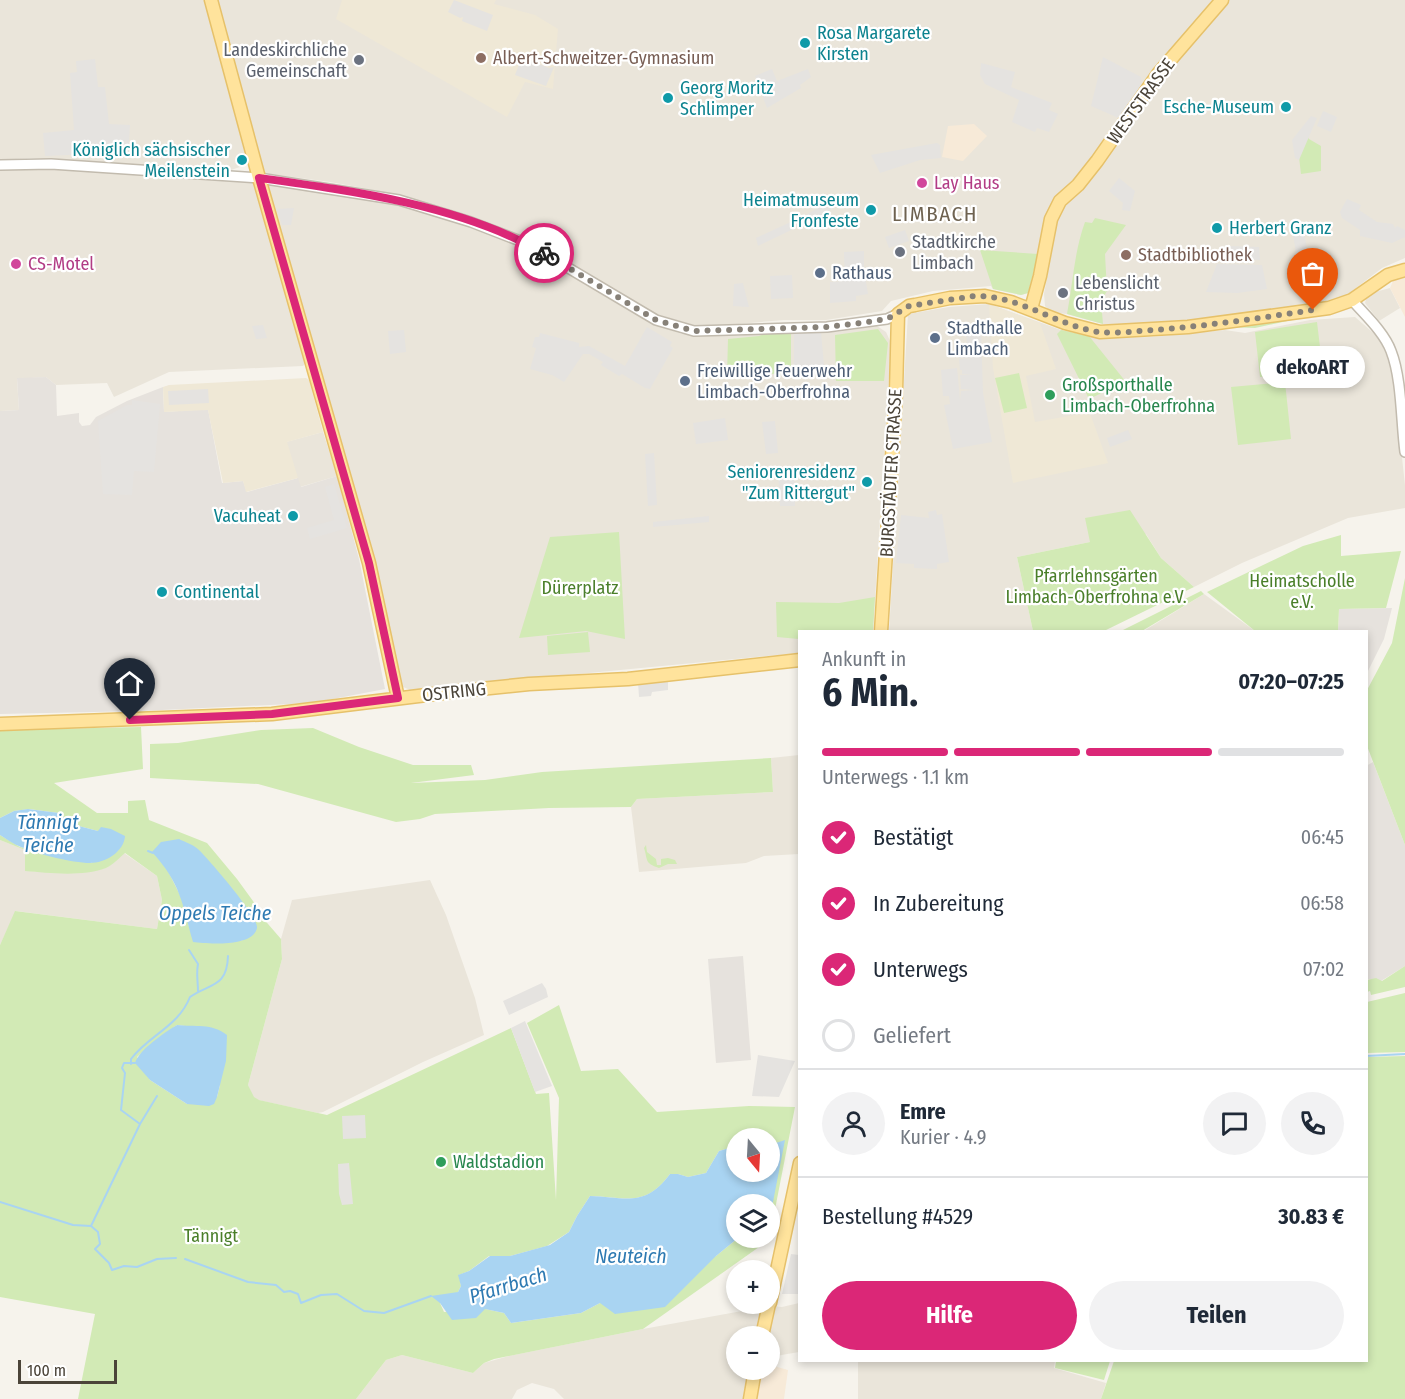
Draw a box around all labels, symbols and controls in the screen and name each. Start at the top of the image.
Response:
place label: Rosa Margarete Kirsten [817,22,930,65]
marker: Rosa Margarete Kirsten [798,36,812,50]
place label: Landeskirchliche Gemeinschaft [223,39,347,82]
place label: Albert-Schweitzer-Gymnasium [493,47,714,69]
marker: Albert-Schweitzer-Gymnasium [474,51,488,65]
marker: Landeskirchliche Gemeinschaft [352,53,366,67]
street label: WESTSTRASSE [1103,54,1179,148]
place label: Georg Moritz Schlimper [680,77,773,120]
marker: Georg Moritz Schlimper [661,91,675,105]
place label: Esche-Museum [1163,96,1274,118]
marker: Esche-Museum [1279,100,1293,114]
place label: Königlich sächsischer Meilenstein [72,139,231,182]
marker: Königlich sächsischer Meilenstein [235,153,249,167]
place label: Lay Haus [934,172,1000,194]
marker: Lay Haus [915,176,929,190]
place label: Heimatmuseum Fronfeste [743,189,859,232]
district label: LIMBACH [892,201,978,227]
marker: Heimatmuseum Fronfeste [864,203,878,217]
place label: Herbert Granz [1229,217,1331,239]
marker: Herbert Granz [1210,221,1224,235]
courier [514,223,574,283]
place label: Stadtkirche Limbach [912,231,996,274]
icon: bike [528,237,561,270]
place label: Stadtbibliothek [1138,244,1253,266]
marker: Stadtkirche Limbach [893,245,907,259]
marker: Stadtbibliothek [1119,248,1133,262]
pin [1287,248,1338,310]
place label: CS-Motel [28,253,94,275]
marker: CS-Motel [9,257,23,271]
icon: bag [1296,257,1329,290]
place label: Rathaus [832,262,892,284]
marker: Rathaus [813,266,827,280]
place label: Lebenslicht Christus [1075,272,1160,315]
marker: Lebenslicht Christus [1056,286,1070,300]
place label: Stadthalle Limbach [947,317,1023,360]
marker: Stadthalle Limbach [928,331,942,345]
callout: dekoART [1260,346,1366,388]
text: dekoART [1276,355,1349,379]
place label: Freiwillige Feuerwehr Limbach-Oberfrohna [697,360,853,403]
marker: Freiwillige Feuerwehr Limbach-Oberfrohna [678,374,692,388]
place label: Großsporthalle Limbach-Oberfrohna [1062,374,1215,417]
street label: BURGSTÄDTER STRASSE [876,388,906,558]
marker: Großsporthalle Limbach-Oberfrohna [1043,388,1057,402]
place label: Seniorenresidenz "Zum Rittergut" [728,461,855,504]
marker: Seniorenresidenz "Zum Rittergut" [860,475,874,489]
place label: Vacuheat [214,505,281,527]
marker: Vacuheat [286,509,300,523]
park label: Pfarrlehnsgärten Limbach-Oberfrohna e.V. [1006,565,1187,608]
park label: Heimatscholle e.V. [1249,570,1355,613]
park label: Dürerplatz [542,577,618,599]
place label: Continental [174,581,259,603]
marker: Continental [155,585,169,599]
text: Ankunft in [822,647,906,671]
pin [104,658,155,720]
icon: home [113,667,146,700]
text: 07:20–07:25 [1238,668,1344,695]
text: 6 Min. [822,670,918,716]
street label: OSTRING [421,678,487,706]
text: Unterwegs · 1.1 km [822,765,969,789]
water label: Tännigt Teiche [17,810,79,857]
icon: check [822,821,855,854]
text: Bestätigt [873,824,953,851]
text: 06:45 [1301,825,1344,849]
icon: check [822,887,855,920]
text: In Zubereitung [873,890,1004,917]
text: 06:58 [1300,891,1344,915]
water label: Oppels Teiche [159,901,272,925]
icon: check [822,953,855,986]
text: Unterwegs [873,956,968,983]
text: 07:02 [1303,957,1344,981]
text: Geliefert [873,1022,951,1049]
button: person [822,1092,885,1155]
button: chat [1203,1092,1266,1155]
button: phone [1281,1092,1344,1155]
text: Emre [900,1098,946,1125]
text: Kurier · 4.9 [900,1125,987,1149]
north arrow [726,1128,780,1182]
map controls [726,1128,780,1380]
place label: Waldstadion [453,1151,544,1173]
marker: Waldstadion [434,1155,448,1169]
button: layers [726,1194,780,1248]
text: Bestellung #4529 [822,1203,973,1230]
text: 30.83 € [1278,1203,1344,1230]
park label: Tännigt [184,1225,238,1247]
water label: Neuteich [595,1244,667,1268]
button: + [726,1260,780,1314]
water label: Pfarrbach [466,1262,550,1308]
button: Hilfe [822,1281,1077,1350]
button: Teilen [1089,1281,1344,1350]
button: − [726,1326,780,1380]
scale bar [18,1357,117,1384]
text: 100 m [27,1361,66,1380]

